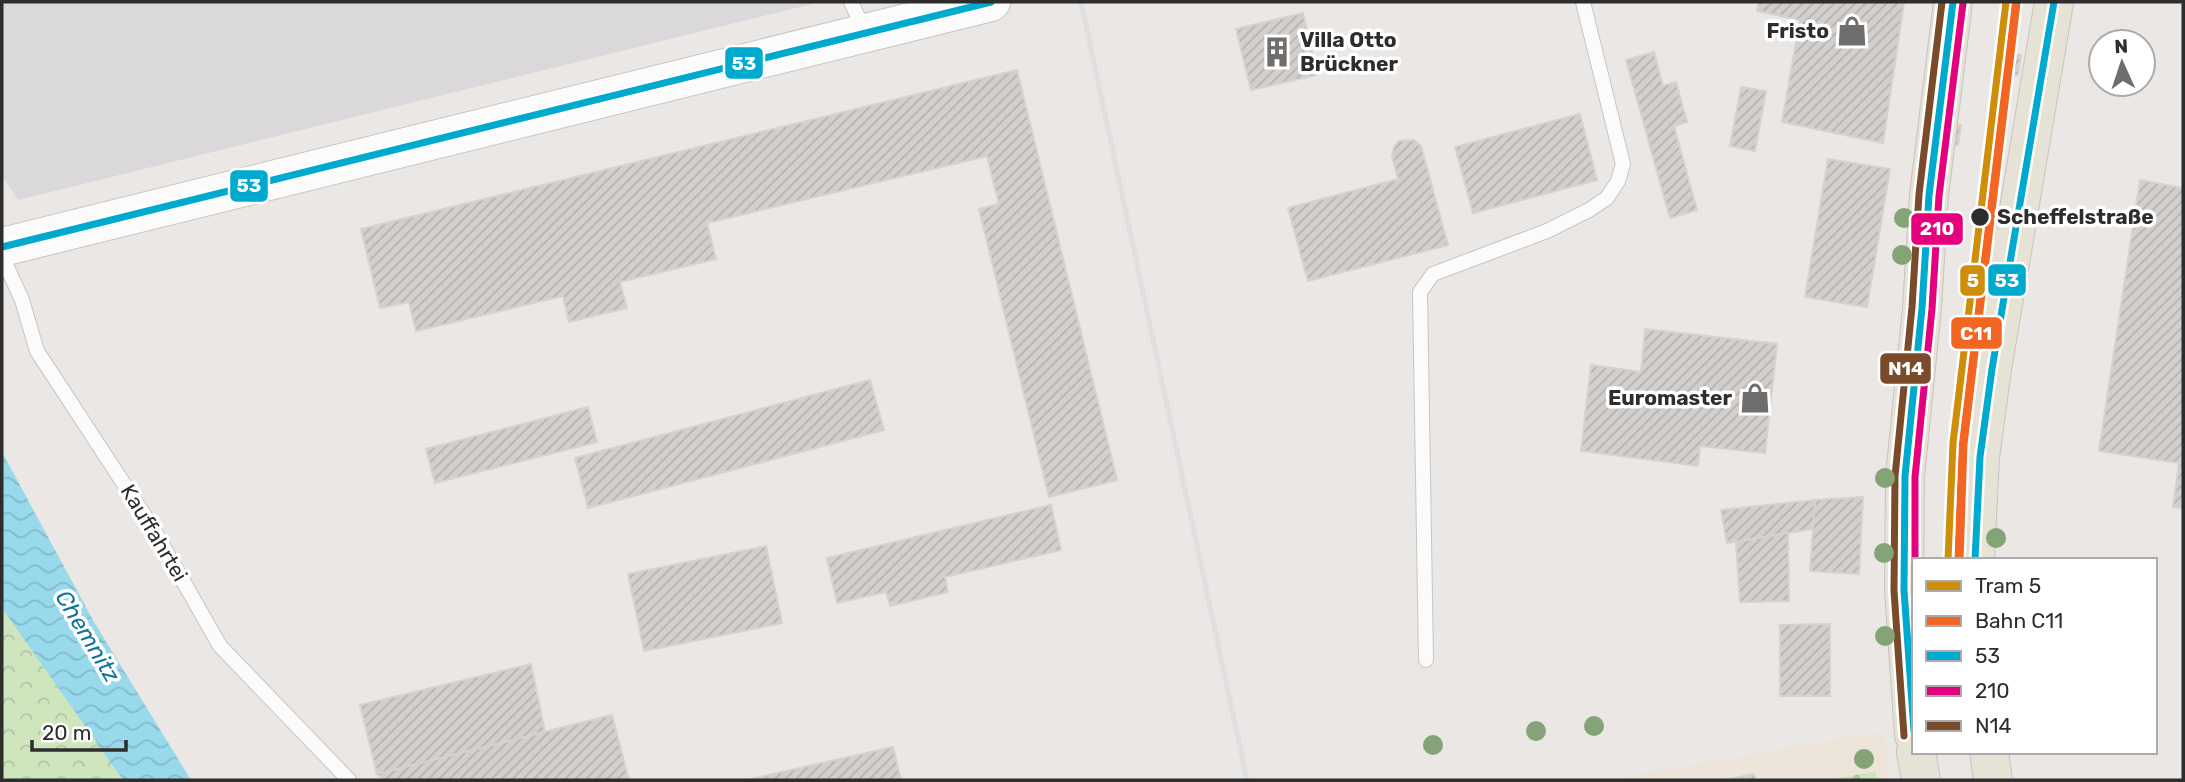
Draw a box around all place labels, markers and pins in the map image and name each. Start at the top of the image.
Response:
shop icon: Fristo [1835,14,1869,48]
place label: Fristo [1766,18,1829,43]
place label: Villa Otto Brückner [1300,27,1398,76]
building icon: Villa Otto Brückner [1260,35,1294,69]
place label: Scheffelstraße [1997,204,2154,229]
marker: Scheffelstraße [1969,206,1991,228]
shop icon: Euromaster [1738,381,1772,415]
place label: Euromaster [1608,385,1732,410]

